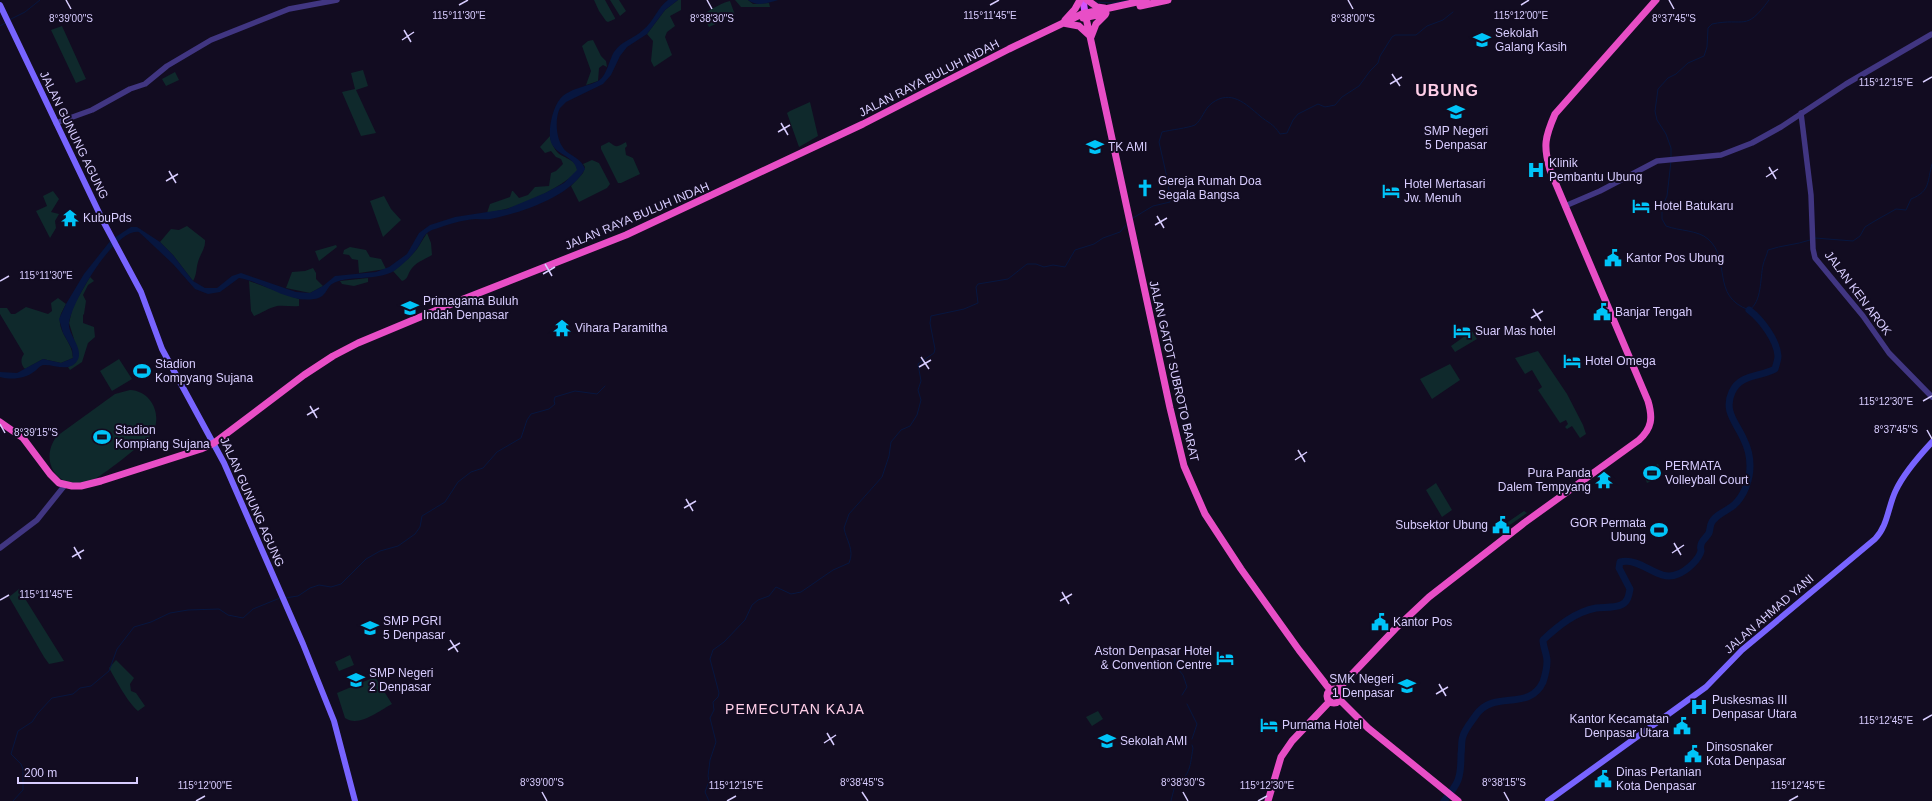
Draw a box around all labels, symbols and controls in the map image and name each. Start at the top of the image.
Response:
text: 115°11'30"E [432,10,486,21]
text: 115°11'45"E [963,10,1017,21]
text: 115°12'00"E [1494,10,1548,21]
text: 8°39'00"S [49,13,93,24]
text: 8°38'30"S [690,13,734,24]
text: 8°38'00"S [1331,13,1375,24]
text: 8°37'45"S [1652,13,1696,24]
place label: Sekolah Galang Kasih [1495,26,1567,54]
school or university icon: Sekolah Galang Kasih [1472,30,1492,50]
street label: JALAN RAYA BULUH INDAH [856,36,1002,120]
street label: JALAN GUNUNG AGUNG [37,69,111,201]
text: 115°12'15"E [1859,77,1913,88]
district label: UBUNG [1415,82,1479,99]
school or university icon: SMP Negeri 5 Denpasar [1446,102,1466,122]
place label: SMP Negeri 5 Denpasar [1424,124,1488,152]
school or university icon: TK AMI [1085,137,1105,157]
place label: TK AMI [1108,140,1147,154]
place label: Klinik Pembantu Ubung [1549,156,1642,184]
hospital icon: Klinik Pembantu Ubung [1526,160,1546,180]
place label: Gereja Rumah Doa Segala Bangsa [1158,174,1262,202]
place label: Hotel Mertasari Jw. Menuh [1404,177,1485,205]
church icon: Gereja Rumah Doa Segala Bangsa [1135,178,1155,198]
street label: JALAN RAYA BULUH INDAH [563,179,711,253]
hotel icon: Hotel Mertasari Jw. Menuh [1381,181,1401,201]
hotel icon: Hotel Batukaru [1631,196,1651,216]
place label: Hotel Batukaru [1654,199,1733,213]
temple icon: KubuPds [60,208,80,228]
place label: KubuPds [83,211,132,225]
public building icon: Kantor Pos Ubung [1603,248,1623,268]
street label: JALAN KEN AROK [1822,248,1894,338]
place label: Kantor Pos Ubung [1626,251,1724,265]
text: 115°11'30"E [19,270,73,281]
street label: JALAN GATOT SUBROTO BARAT [1146,279,1202,464]
place label: Primagama Buluh Indah Denpasar [423,294,518,322]
school or university icon: Primagama Buluh Indah Denpasar [400,298,420,318]
public building icon: Banjar Tengah [1592,302,1612,322]
place label: Banjar Tengah [1615,305,1692,319]
temple icon: Vihara Paramitha [552,318,572,338]
place label: Vihara Paramitha [575,321,668,335]
hotel icon: Suar Mas hotel [1452,321,1472,341]
place label: Suar Mas hotel [1475,324,1556,338]
hotel icon: Hotel Omega [1562,351,1582,371]
place label: Hotel Omega [1585,354,1656,368]
place label: Stadion Kompyang Sujana [155,357,253,385]
sports icon: Stadion Kompyang Sujana [132,361,152,381]
text: 115°12'30"E [1859,396,1913,407]
place label: Stadion Kompiang Sujana [115,423,210,451]
text: 8°37'45"S [1874,424,1918,435]
text: 8°39'15"S [14,427,58,438]
sports icon: Stadion Kompiang Sujana [92,427,112,447]
street label: JALAN GUNUNG AGUNG [217,435,287,569]
place label: PERMATA Volleyball Court [1665,459,1749,487]
sports icon: PERMATA Volleyball Court [1642,463,1662,483]
place label: Pura Panda Dalem Tempyang [1498,466,1591,494]
temple icon: Pura Panda Dalem Tempyang [1594,470,1614,490]
public building icon: Subsektor Ubung [1491,515,1511,535]
place label: GOR Permata Ubung [1570,516,1646,544]
place label: Subsektor Ubung [1395,518,1488,532]
sports icon: GOR Permata Ubung [1649,520,1669,540]
street label: JALAN AHMAD YANI [1722,571,1816,657]
text: 115°11'45"E [19,589,73,600]
public building icon: Kantor Pos [1370,612,1390,632]
place label: SMP PGRI 5 Denpasar [383,614,445,642]
place label: Kantor Pos [1393,615,1452,629]
school or university icon: SMP PGRI 5 Denpasar [360,618,380,638]
place label: Aston Denpasar Hotel & Convention Centre [1095,644,1212,672]
hotel icon: Aston Denpasar Hotel & Convention Centre [1215,648,1235,668]
place label: SMP Negeri 2 Denpasar [369,666,433,694]
school or university icon: SMP Negeri 2 Denpasar [346,670,366,690]
place label: SMK Negeri 1 Denpasar [1329,672,1394,700]
school or university icon: SMK Negeri 1 Denpasar [1397,676,1417,696]
place label: Puskesmas III Denpasar Utara [1712,693,1797,721]
hospital icon: Puskesmas III Denpasar Utara [1689,697,1709,717]
district label: PEMECUTAN KAJA [725,701,865,717]
place label: Kantor Kecamatan Denpasar Utara [1570,712,1669,740]
hotel icon: Purnama Hotel [1259,715,1279,735]
text: 115°12'45"E [1859,715,1913,726]
public building icon: Kantor Kecamatan Denpasar Utara [1672,716,1692,736]
place label: Purnama Hotel [1282,718,1362,732]
school or university icon: Sekolah AMI [1097,731,1117,751]
place label: Sekolah AMI [1120,734,1187,748]
place label: Dinsosnaker Kota Denpasar [1706,740,1786,768]
public building icon: Dinsosnaker Kota Denpasar [1683,744,1703,764]
scale bar [18,759,137,785]
place label: Dinas Pertanian Kota Denpasar [1616,765,1701,793]
text: 200 m [24,766,57,780]
public building icon: Dinas Pertanian Kota Denpasar [1593,769,1613,789]
text: 8°39'00"S [520,777,564,788]
text: 8°38'45"S [840,777,884,788]
text: 8°38'30"S [1161,777,1205,788]
text: 8°38'15"S [1482,777,1526,788]
text: 115°12'00"E [178,780,232,791]
text: 115°12'15"E [709,780,763,791]
text: 115°12'30"E [1240,780,1294,791]
text: 115°12'45"E [1771,780,1825,791]

